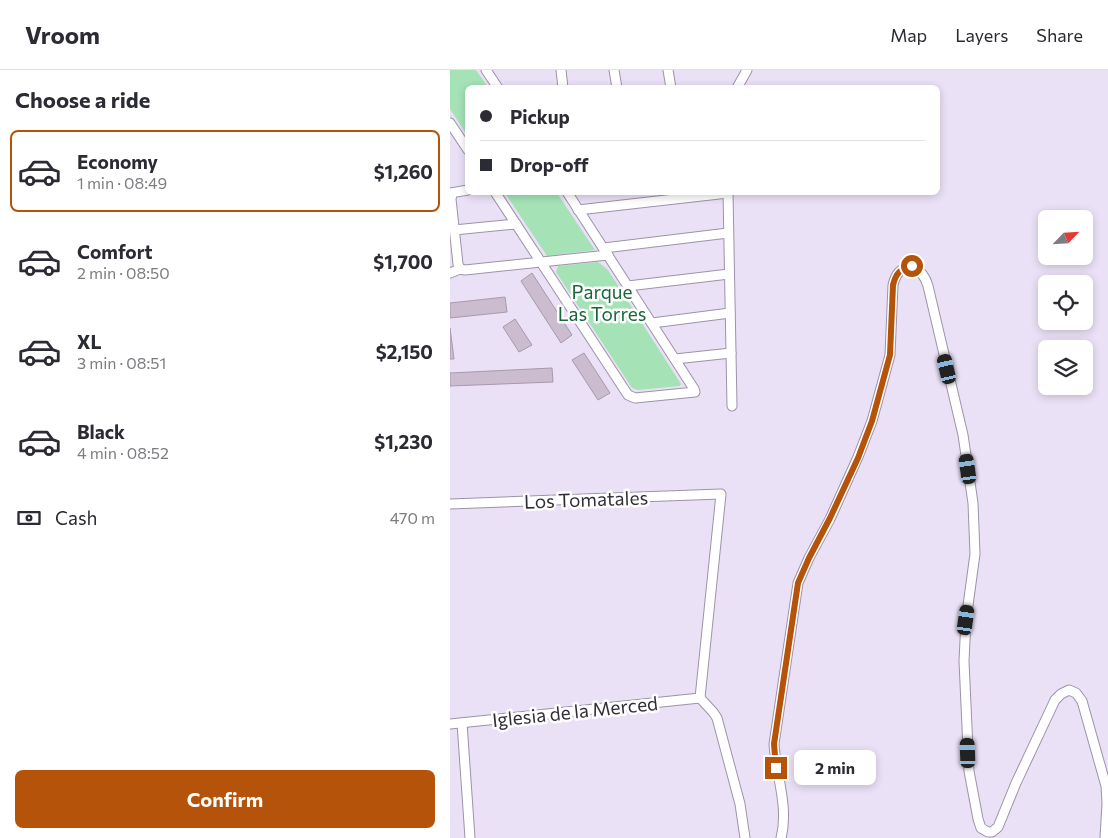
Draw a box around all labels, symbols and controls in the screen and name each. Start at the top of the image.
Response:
text: Vroom [25,20,100,49]
text: Map [890,24,927,46]
text: Layers [955,24,1008,46]
text: Share [1036,24,1083,46]
text: Choose a ride [15,86,150,113]
text: Pickup [510,105,570,128]
icon: car [17,149,62,194]
text: Economy [77,150,158,173]
text: Drop-off [510,153,589,176]
text: $1,260 [374,160,433,183]
text: 1 min · 08:49 [77,173,167,192]
north arrow [1038,210,1092,265]
map controls [1038,210,1093,395]
icon: car [17,239,62,284]
text: Comfort [77,240,153,263]
text: $1,700 [373,250,433,273]
route start [901,255,923,277]
text: 2 min · 08:50 [77,263,170,282]
button: locate [1038,275,1093,330]
park label: Parque Las Torres [558,280,646,325]
icon: car [17,329,62,374]
text: XL [77,330,102,353]
text: $2,150 [376,340,433,363]
button: layers [1038,340,1093,395]
text: 3 min · 08:51 [77,353,166,372]
car [936,353,957,385]
icon: car [17,419,62,464]
text: Black [77,420,125,443]
text: $1,230 [374,430,433,453]
text: 4 min · 08:52 [77,443,169,462]
car [958,453,977,485]
street label: Los Tomatales [524,485,648,513]
icon: cash [15,504,43,532]
text: Cash [55,506,97,529]
text: 470 m [390,508,435,527]
car [956,604,975,636]
street label: Iglesia de la Merced [491,691,659,731]
car [959,738,976,768]
callout: 2 min [794,750,876,786]
route end [765,757,787,779]
text: 2 min [815,758,855,777]
button: Confirm [15,770,435,828]

